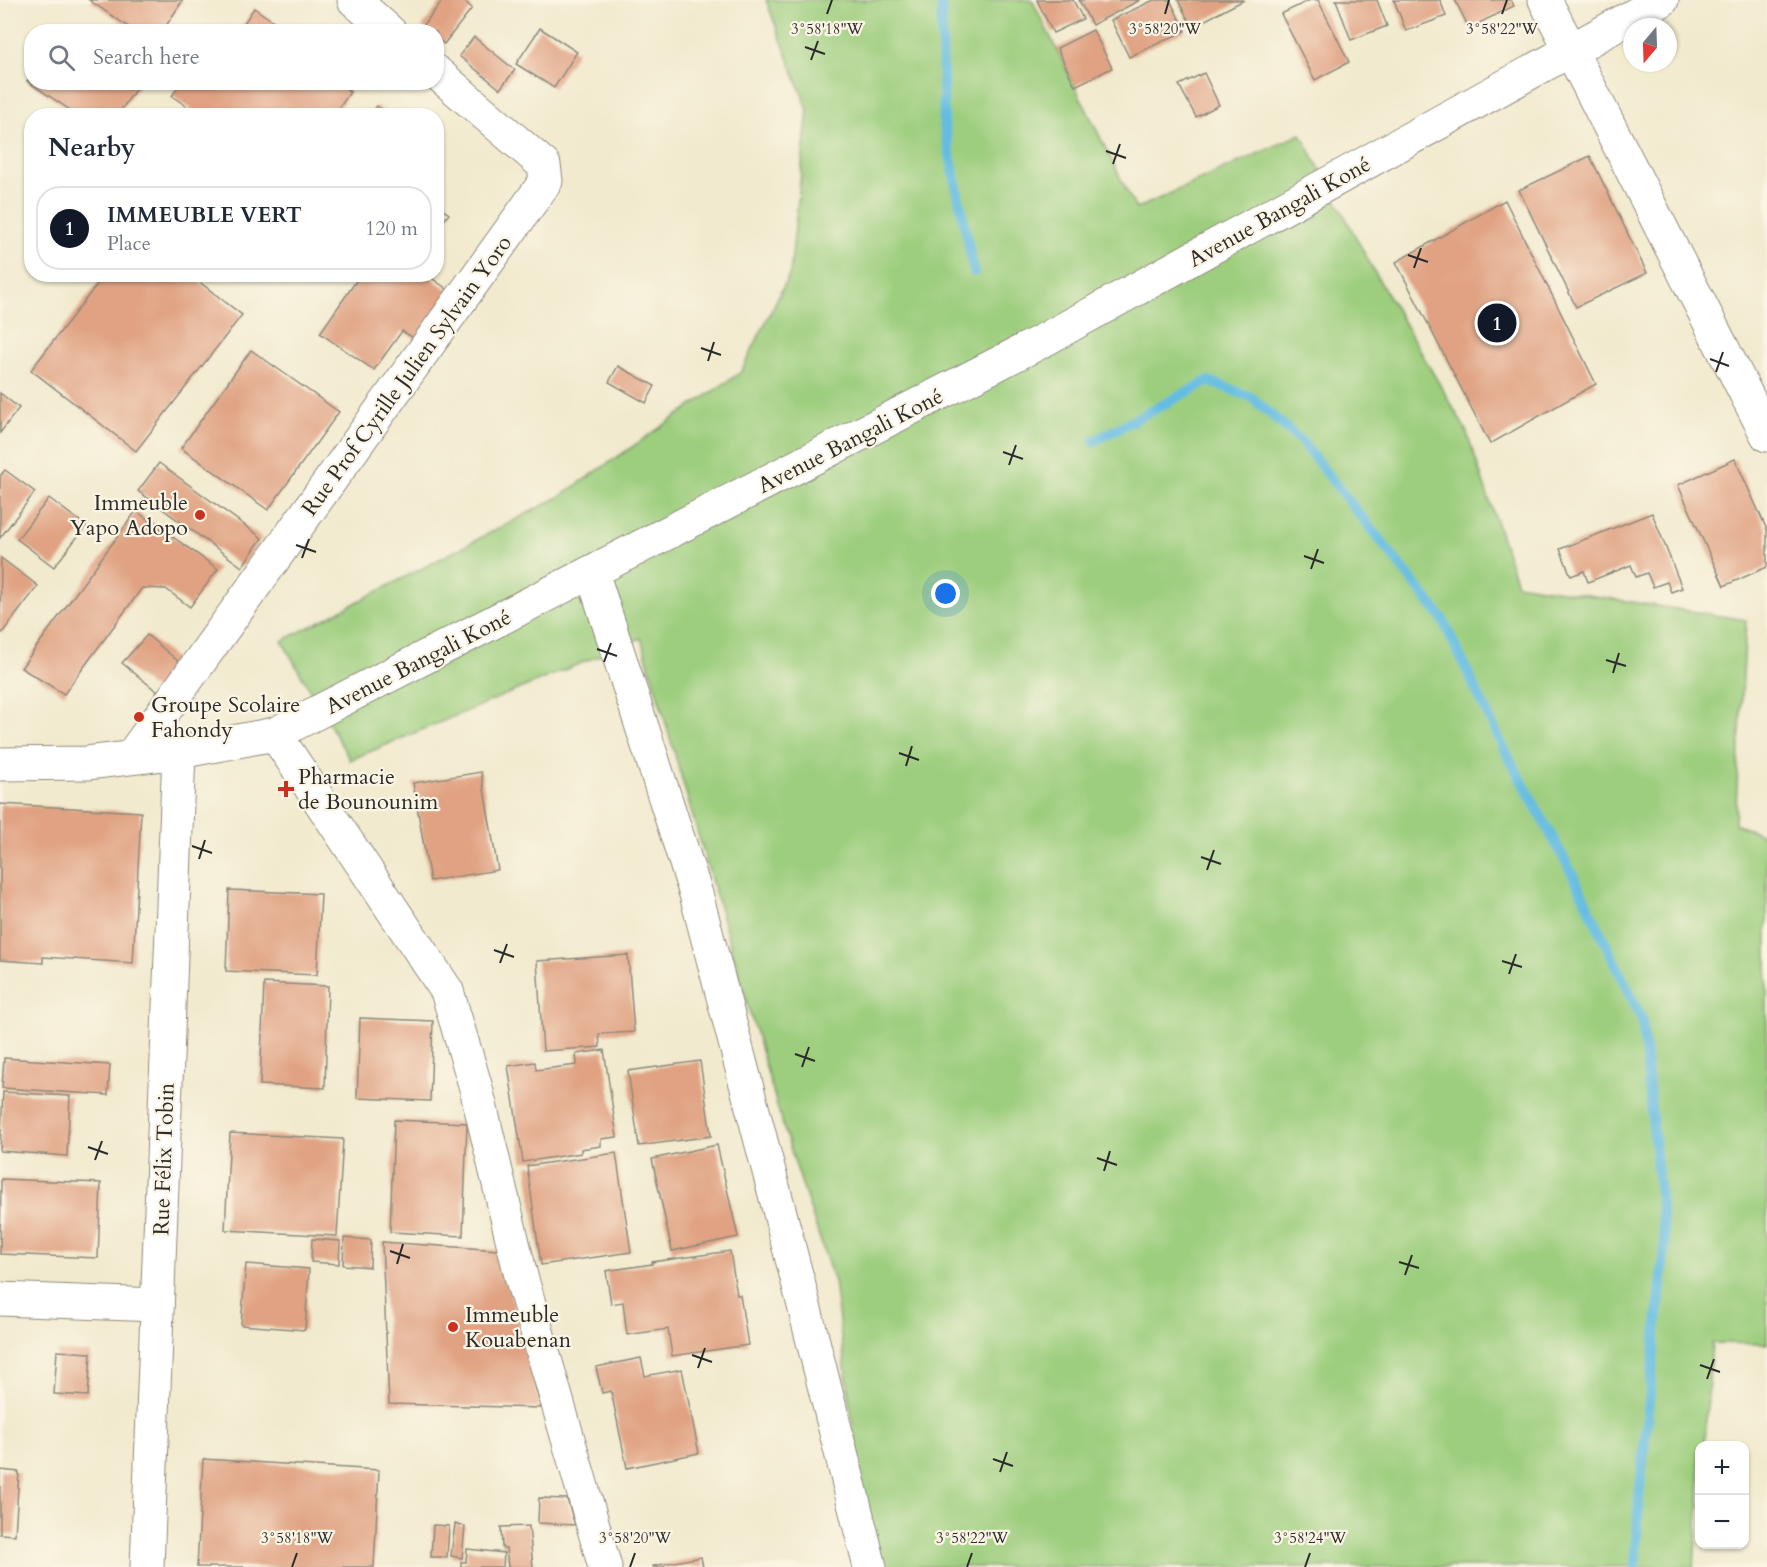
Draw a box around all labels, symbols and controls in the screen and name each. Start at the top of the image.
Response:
north arrow [1623,18,1677,72]
text: 3°58'18"W [791,19,864,39]
text: 3°58'20"W [1129,19,1202,39]
text: 3°58'22"W [1466,19,1539,39]
search box [24,24,444,90]
icon: search [45,41,78,74]
text: Search here [93,42,200,72]
text: Nearby [48,130,136,165]
street label: Avenue Bangali Koné [1183,149,1376,275]
text: IMMEUBLE VERT [107,200,302,230]
text: 1 [64,215,75,242]
text: 120 m [365,215,418,242]
street label: Rue Prof Cyrille Julien Sylvain Yoro [295,229,519,522]
text: Place [107,230,151,257]
pin: 1 [1478,300,1516,346]
street label: Avenue Bangali Koné [753,381,948,501]
place label: Immeuble Yapo Adopo [70,488,188,543]
marker: Immeuble Yapo Adopo [193,508,207,522]
your location [931,579,960,608]
street label: Avenue Bangali Koné [321,602,516,722]
place label: Groupe Scolaire Fahondy [151,690,300,745]
marker: Groupe Scolaire Fahondy [132,710,146,724]
place label: Pharmacie de Bounounim [298,762,439,817]
marker: Pharmacie de Bounounim [279,782,293,796]
street label: Rue Félix Tobin [146,1082,182,1236]
place label: Immeuble Kouabenan [465,1300,572,1355]
marker: Immeuble Kouabenan [446,1320,460,1334]
map controls [1695,1441,1749,1549]
button: + [1695,1441,1749,1495]
button: − [1695,1495,1749,1549]
text: 3°58'18"W [261,1528,334,1548]
text: 3°58'20"W [599,1528,672,1548]
text: 3°58'22"W [936,1528,1009,1548]
text: 3°58'24"W [1274,1528,1347,1548]

